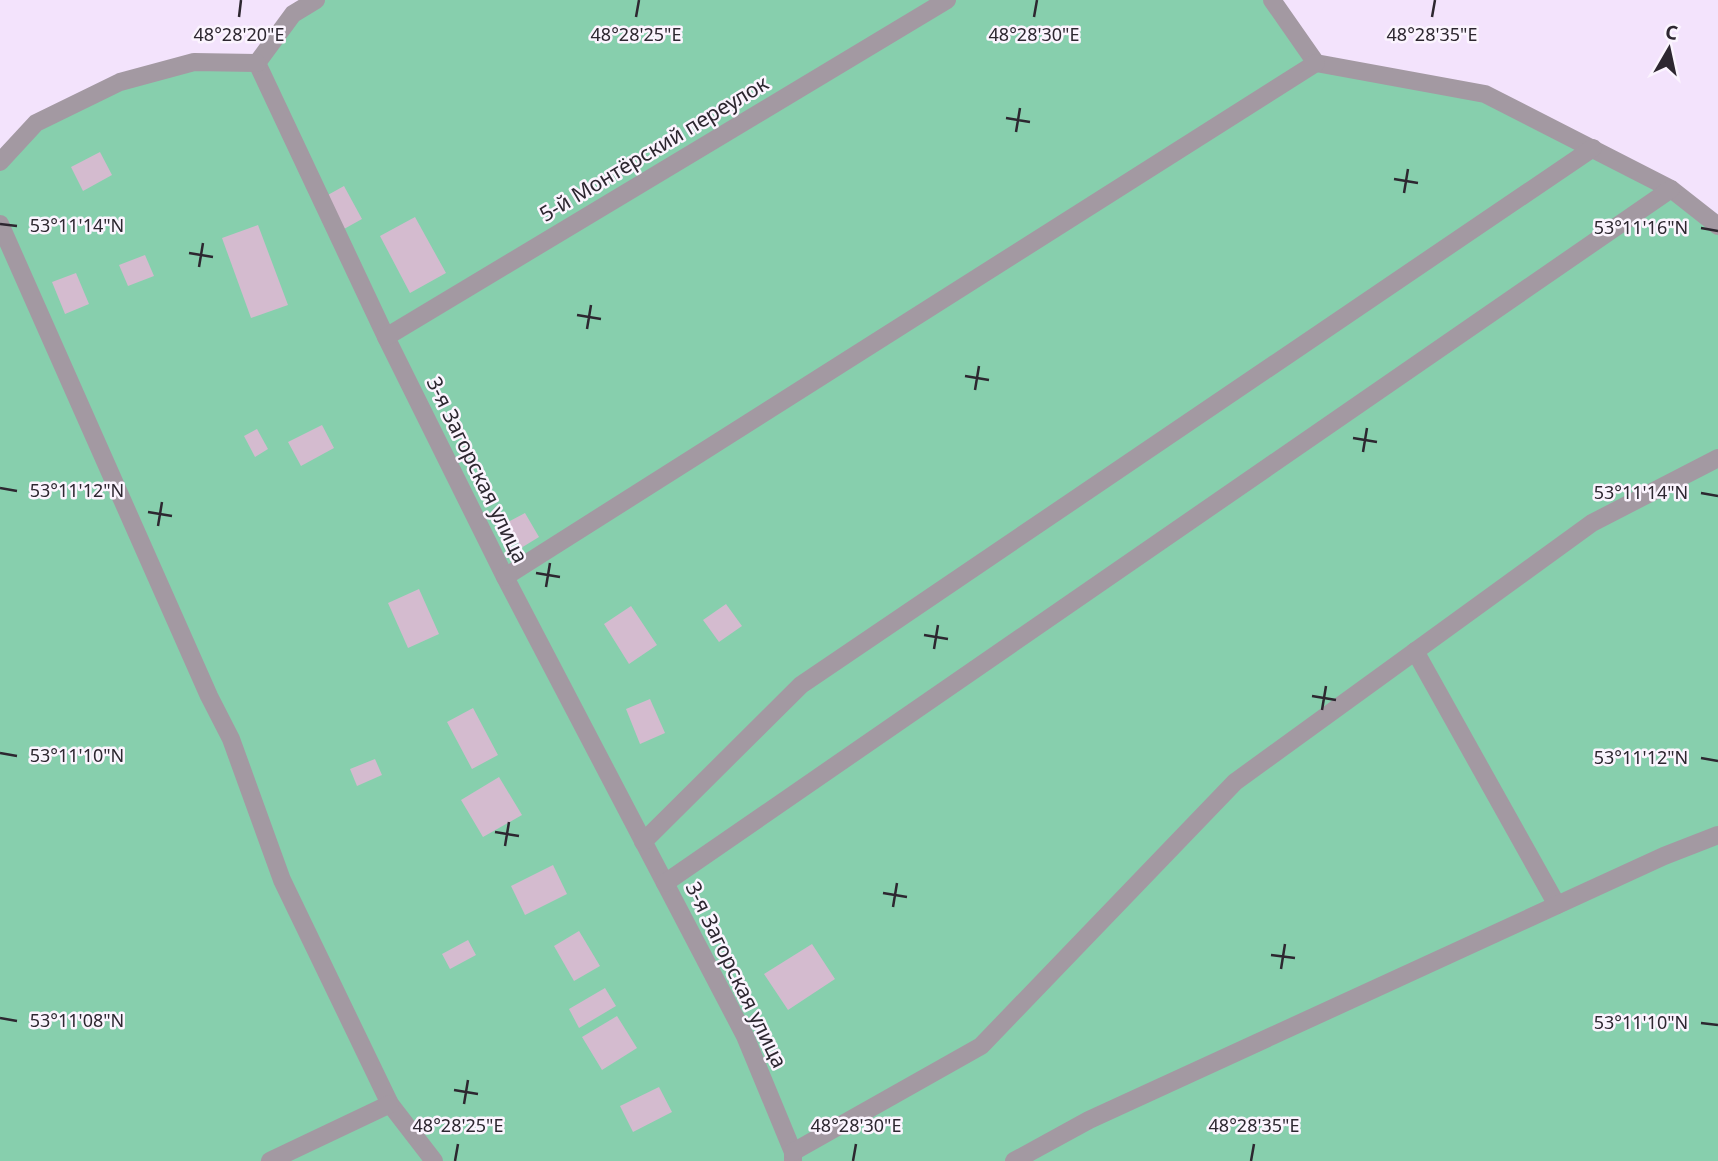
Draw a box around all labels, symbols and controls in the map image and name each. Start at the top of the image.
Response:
north arrow [1634,14,1704,84]
text: С [1664,18,1680,46]
text: 48°28'20"E [194,22,284,46]
text: 48°28'25"E [591,22,681,46]
text: 48°28'30"E [989,22,1079,46]
text: 48°28'35"E [1387,22,1477,46]
street label: 5-й Монтёрский переулок [534,69,773,228]
text: 53°11'14"N [30,213,124,237]
text: 53°11'16"N [1594,215,1688,239]
street label: 3-я Загорская улица [421,372,535,567]
text: 53°11'12"N [30,478,124,502]
text: 53°11'14"N [1594,480,1688,504]
text: 53°11'10"N [30,743,124,767]
text: 53°11'12"N [1594,745,1688,769]
street label: 3-я Загорская улица [680,877,794,1072]
text: 53°11'08"N [30,1008,124,1032]
text: 53°11'10"N [1594,1010,1688,1034]
text: 48°28'25"E [413,1113,503,1137]
text: 48°28'30"E [811,1113,901,1137]
text: 48°28'35"E [1209,1113,1299,1137]

